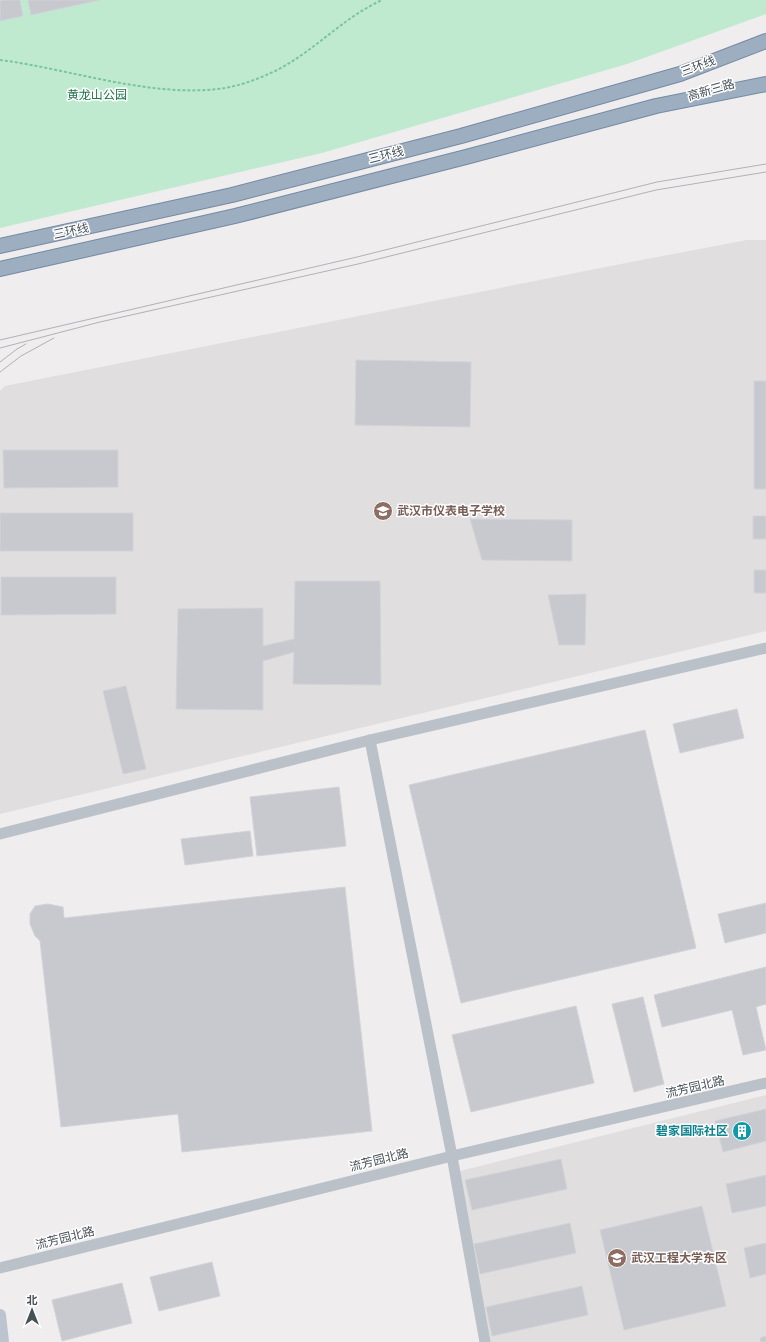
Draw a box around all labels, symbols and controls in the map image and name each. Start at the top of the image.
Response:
street label: 三环线 [679,53,717,79]
street label: 高新三路 [686,77,736,103]
park label: 黄龙山公园 [67,88,127,102]
street label: 三环线 [367,144,405,166]
street label: 三环线 [52,220,90,242]
school or university icon: 武汉市仪表电子学校 [372,500,394,522]
place label: 武汉市仪表电子学校 [397,504,505,518]
street label: 流芳园北路 [664,1073,726,1101]
building icon: 碧家国际社区 [731,1120,753,1142]
place label: 碧家国际社区 [656,1124,728,1138]
street label: 流芳园北路 [348,1146,410,1174]
street label: 流芳园北路 [34,1224,96,1252]
school or university icon: 武汉工程大学东区 [606,1247,628,1269]
place label: 武汉工程大学东区 [631,1251,727,1265]
north arrow [12,1290,52,1330]
text: 北 [27,1294,38,1307]

